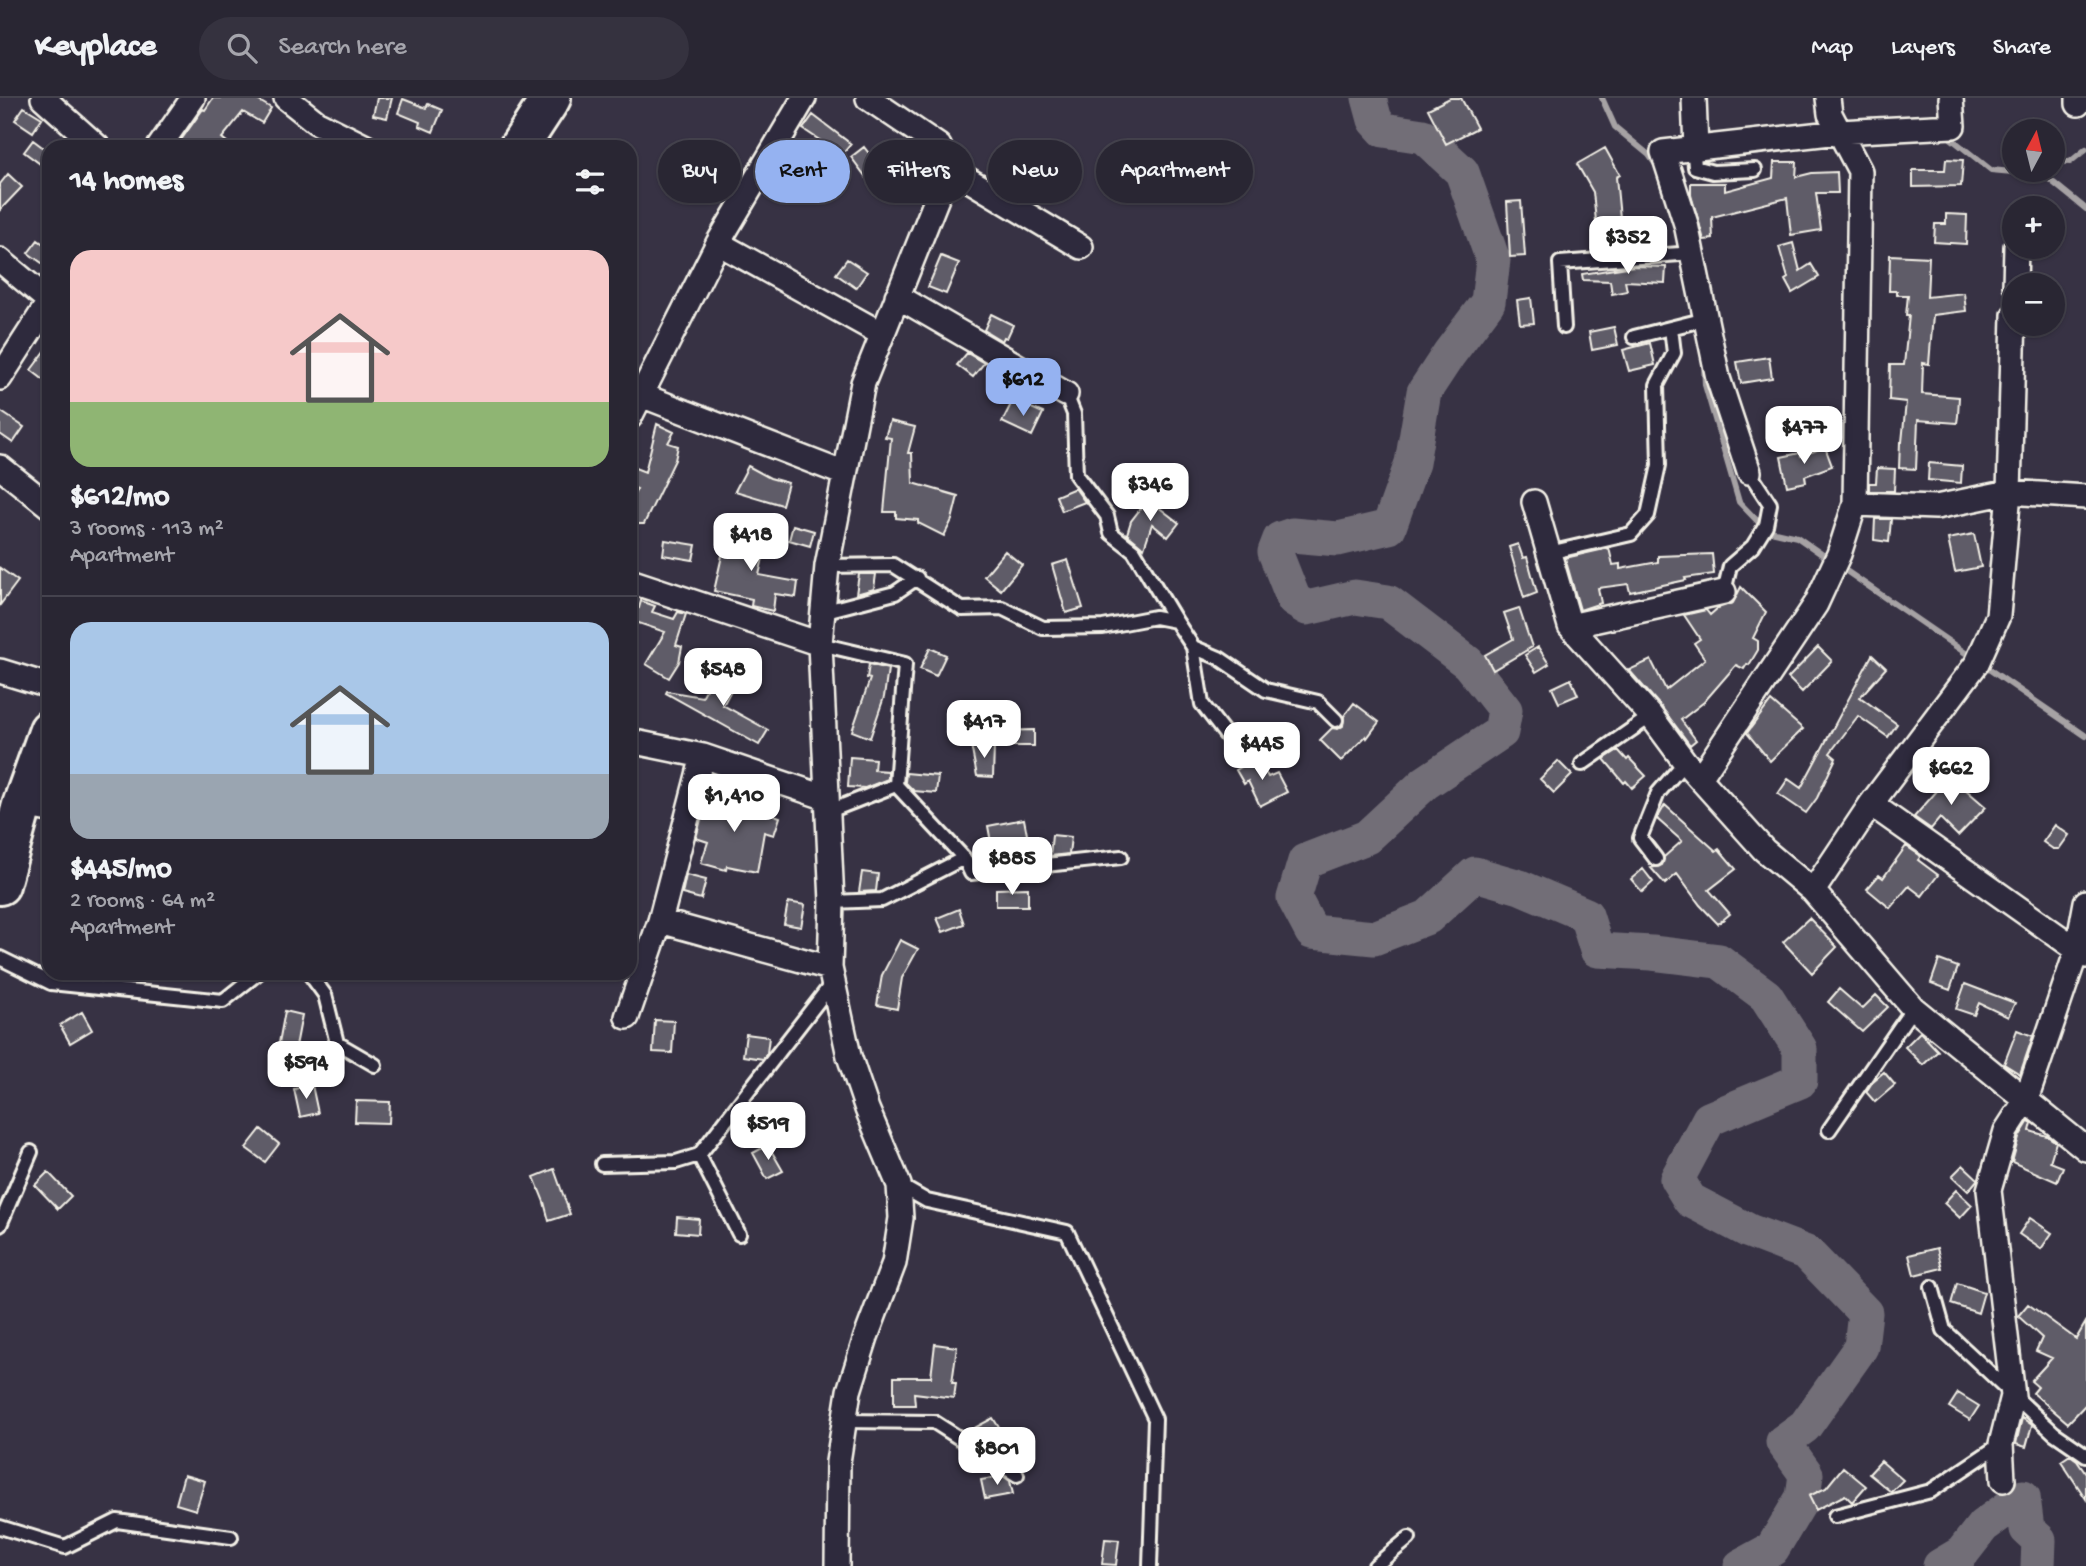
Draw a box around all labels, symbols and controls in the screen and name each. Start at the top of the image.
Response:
search box [199,17,689,80]
text: Keyplace [35,29,157,67]
icon: search [223,29,261,67]
text: Search here [279,33,407,64]
text: Map [1811,34,1853,63]
text: Layers [1891,34,1955,63]
text: Share [1993,34,2051,63]
north arrow [2002,119,2065,182]
map controls [2002,119,2065,336]
chip: Buy [658,140,741,203]
chip: Rent [755,140,850,203]
chip: Filters [864,140,974,203]
chip: New [988,140,1082,203]
chip: Apartment [1096,140,1253,203]
icon: filters [571,163,609,201]
text: 14 homes [70,165,183,200]
button: + [2002,196,2065,259]
pin: $352 [1587,216,1669,276]
text: $352 [1605,225,1651,252]
button: − [2002,273,2065,336]
icon: home [277,295,403,421]
pin: $612 [982,358,1064,418]
text: $612 [1002,367,1044,394]
pin: $477 [1763,406,1845,466]
text: $477 [1781,415,1827,442]
pin: $346 [1109,464,1191,523]
text: $346 [1128,472,1172,499]
text: $612/mo [70,481,170,516]
pin: $418 [710,514,792,573]
text: 3 rooms · 113 m² [70,516,224,543]
text: $418 [729,522,773,549]
text: Apartment [70,543,174,570]
pin: $548 [682,648,764,708]
text: $548 [700,657,746,684]
icon: home [277,667,403,793]
pin: $417 [943,700,1025,760]
text: $417 [963,709,1005,736]
pin: $445 [1221,722,1303,782]
text: $445 [1240,731,1284,758]
pin: $662 [1910,748,1992,807]
text: $662 [1929,756,1973,783]
pin: $1,410 [677,774,791,834]
text: $1,410 [704,783,764,810]
pin: $885 [971,838,1053,897]
text: $885 [988,846,1036,873]
text: $445/mo [70,853,172,888]
text: 2 rooms · 64 m² [70,888,215,915]
text: Apartment [70,915,174,942]
pin: $594 [265,1042,347,1101]
text: $594 [284,1050,328,1077]
pin: $519 [727,1102,809,1162]
text: $519 [746,1111,790,1138]
pin: $801 [956,1428,1038,1487]
text: $801 [974,1436,1020,1463]

